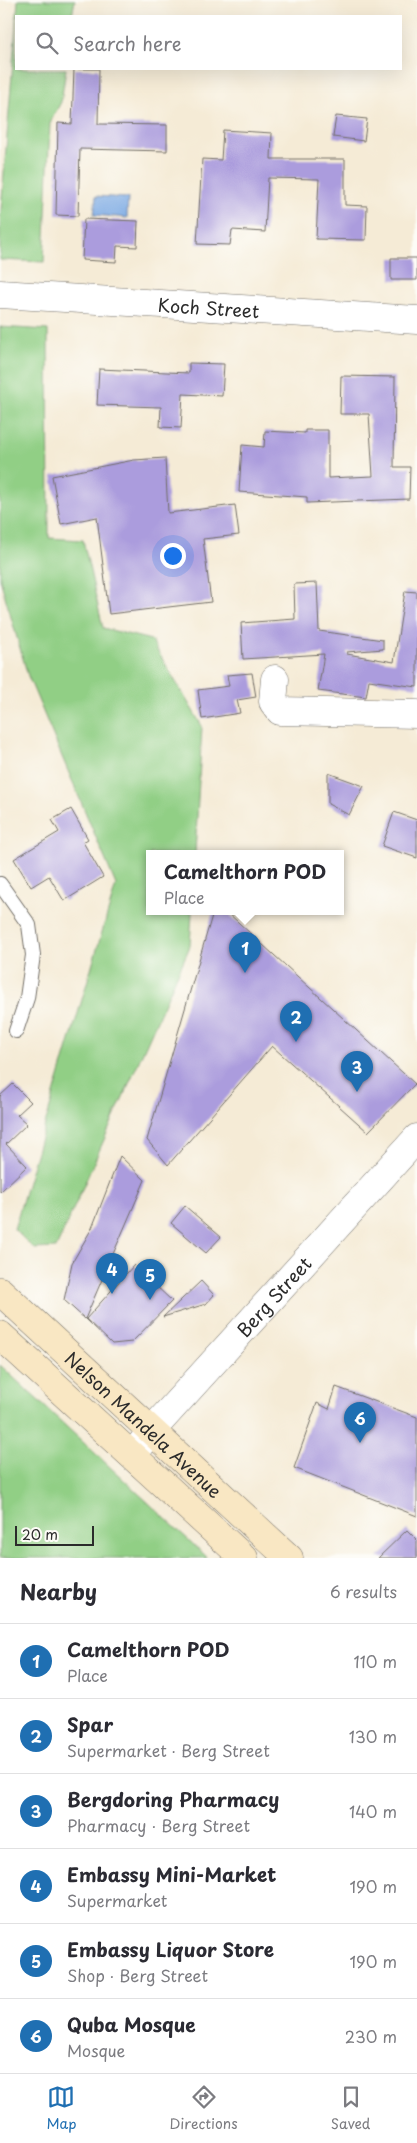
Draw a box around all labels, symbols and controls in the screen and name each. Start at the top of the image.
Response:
search box [15,15,402,70]
icon: search [33,29,61,57]
text: Search here [73,29,182,57]
street label: Koch Street [157,290,260,324]
your location [160,543,186,569]
popup [146,850,344,915]
text: Camelthorn POD [164,857,326,885]
text: Place [164,885,205,909]
pin: 1 [229,932,261,973]
pin: 2 [280,1001,312,1042]
pin: 3 [341,1051,373,1092]
street label: Berg Street [230,1250,317,1342]
pin: 4 [96,1253,128,1294]
pin: 5 [134,1259,166,1300]
street label: Nelson Mandela Avenue [59,1344,229,1504]
pin: 6 [344,1402,376,1443]
scale bar [15,1523,94,1546]
text: 20 m [22,1524,58,1545]
text: Nearby [20,1575,97,1607]
text: 6 results [330,1579,397,1603]
text: Camelthorn POD [67,1635,230,1663]
text: 1 [32,1649,40,1673]
text: 110 m [354,1649,397,1673]
text: Place [67,1663,108,1687]
text: Spar [67,1710,113,1738]
text: 2 [30,1724,42,1748]
text: 130 m [349,1724,397,1748]
text: Supermarket · Berg Street [67,1738,270,1762]
text: Bergdoring Pharmacy [67,1785,279,1813]
text: 3 [31,1799,41,1823]
text: 140 m [349,1799,397,1823]
text: Pharmacy · Berg Street [67,1813,250,1837]
text: Embassy Mini-Market [67,1860,276,1888]
text: 4 [31,1874,41,1898]
text: 190 m [349,1874,397,1898]
text: Supermarket [67,1888,167,1912]
text: Embassy Liquor Store [67,1935,274,1963]
text: 5 [31,1949,41,1973]
text: 190 m [349,1949,397,1973]
text: Shop · Berg Street [67,1963,208,1987]
text: Quba Mosque [67,2010,196,2038]
text: 6 [30,2024,42,2048]
text: 230 m [345,2024,397,2048]
text: Mosque [67,2038,125,2062]
tab: Map [47,2083,76,2134]
tab: Directions [170,2083,238,2134]
tab: Saved [331,2083,370,2134]

